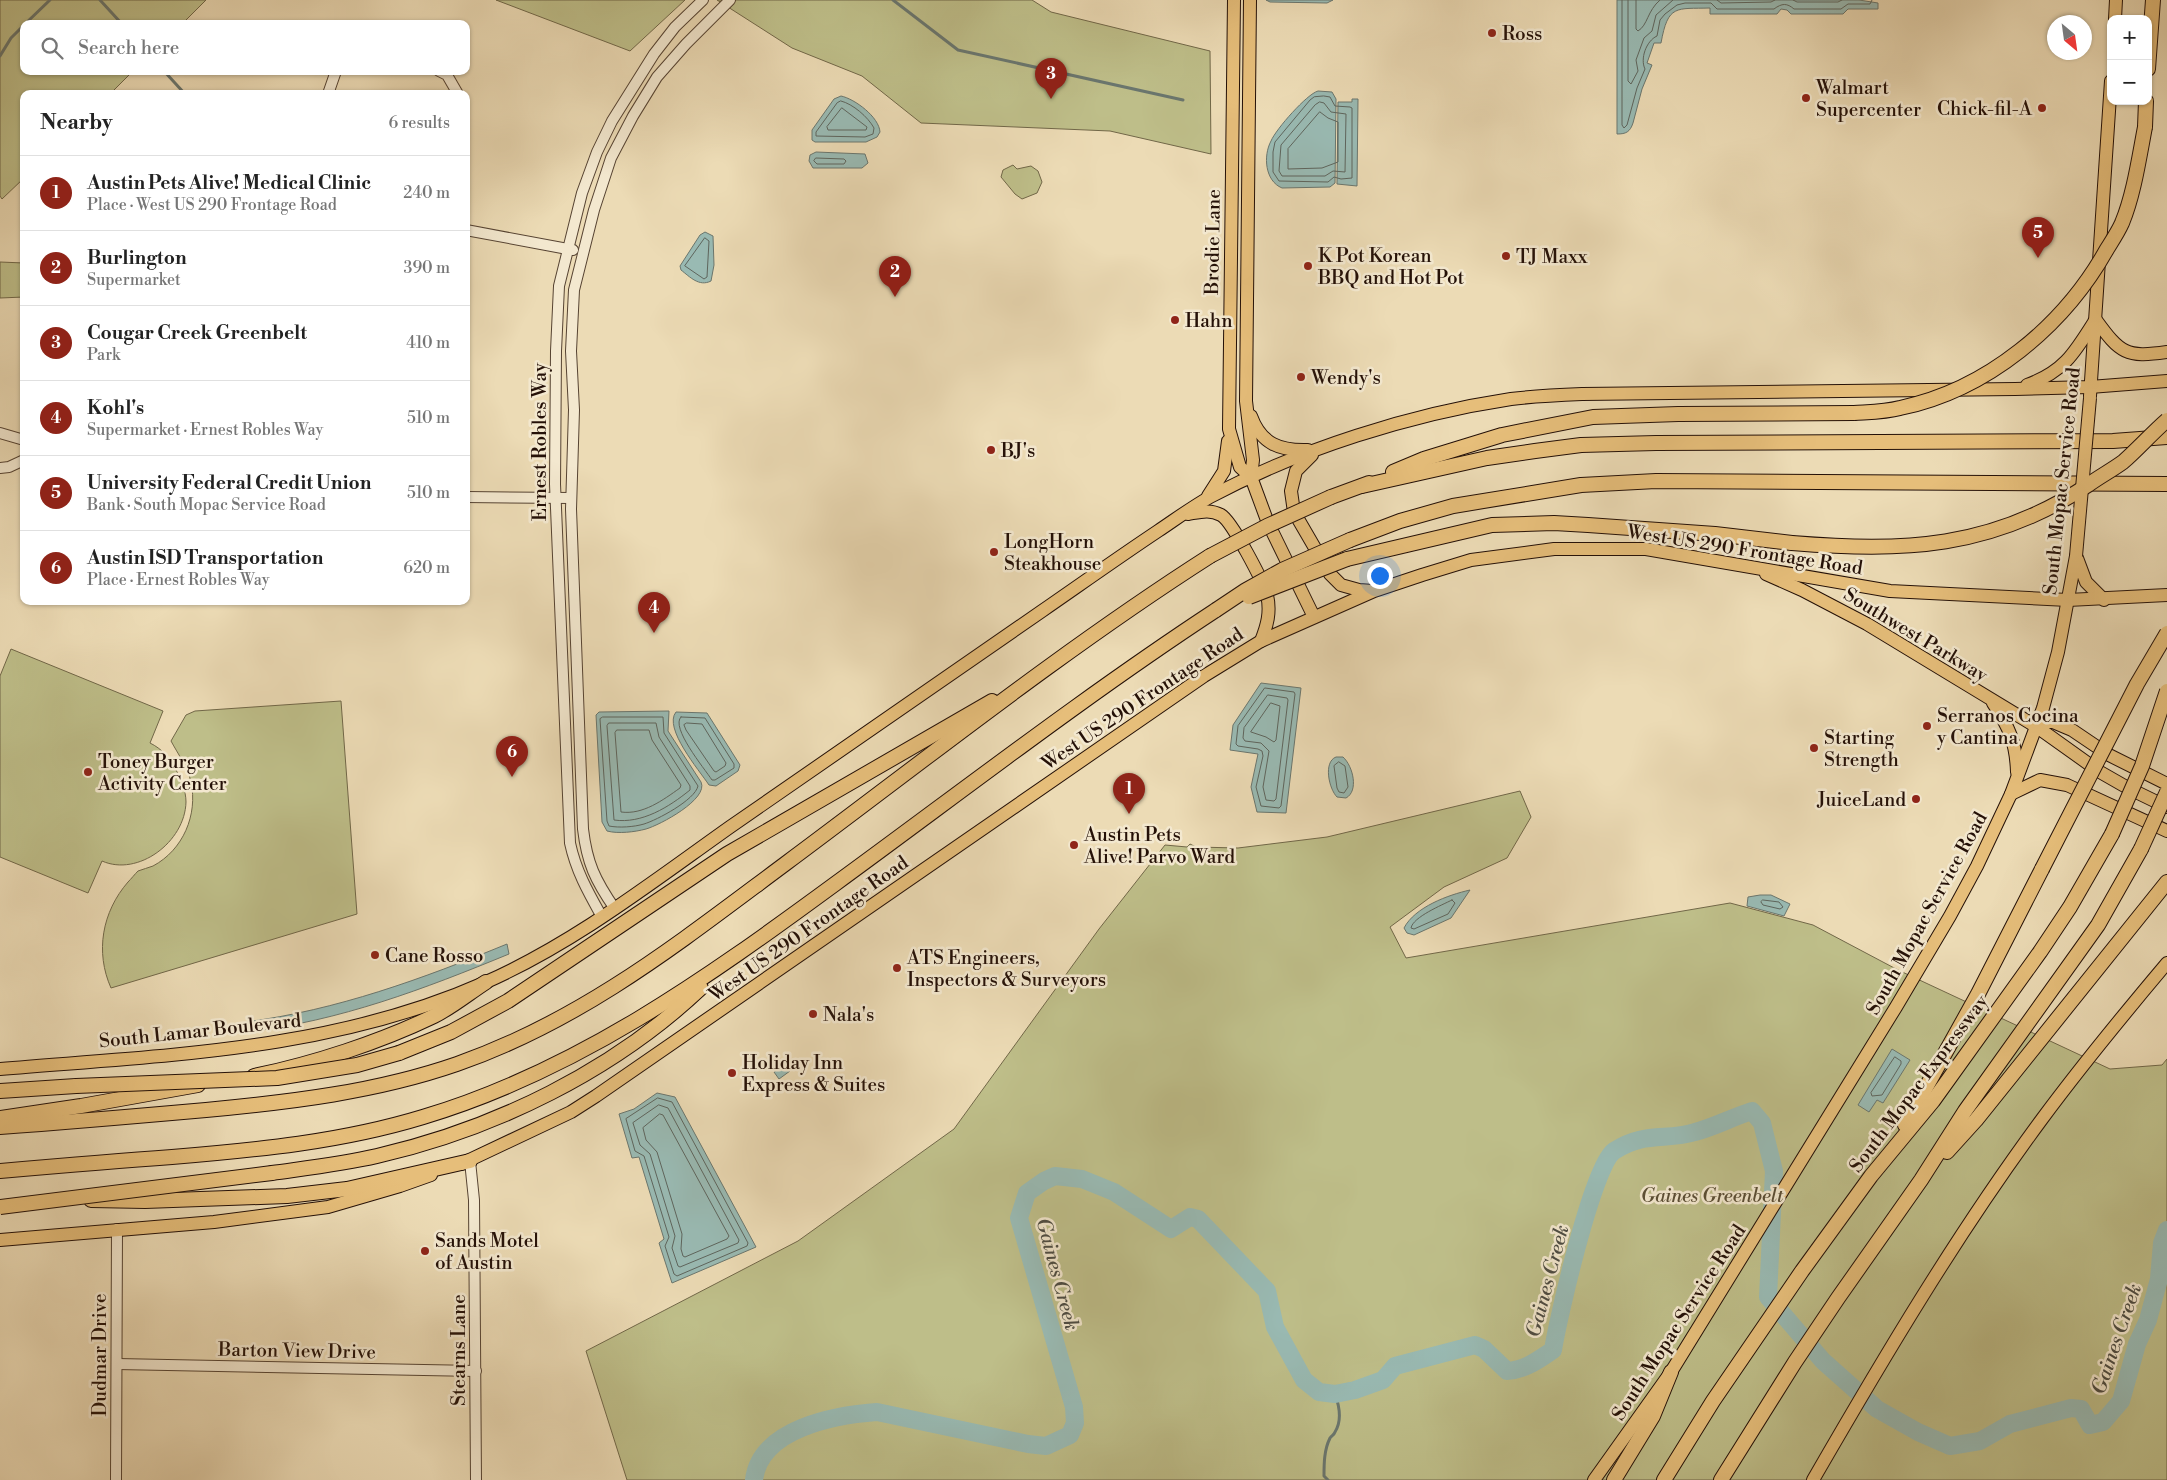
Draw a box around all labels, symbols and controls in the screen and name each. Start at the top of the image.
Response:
north arrow [2047,15,2092,60]
map controls [2107,15,2152,105]
button: + [2107,15,2152,60]
search box [20,20,470,75]
place label: Ross [1502,22,1542,46]
marker: Ross [1486,27,1498,39]
icon: search [38,34,66,62]
text: Search here [78,36,179,60]
pin: 3 [1035,58,1067,99]
button: − [2107,60,2152,105]
place label: Walmart Supercenter [1815,76,1921,122]
marker: Walmart Supercenter [1800,92,1812,104]
place label: Chick-fil-A [1937,97,2033,121]
marker: Chick-fil-A [2036,102,2048,114]
text: Nearby [40,110,113,136]
text: 6 results [389,113,450,133]
text: Austin Pets Alive! Medical Clinic [87,171,371,195]
text: 1 [52,183,60,203]
text: 240 m [403,183,450,203]
street label: Brodie Lane [1200,189,1226,296]
text: Place · West US 290 Frontage Road [87,195,337,215]
pin: 5 [2022,217,2054,258]
place label: K Pot Korean BBQ and Hot Pot [1317,244,1465,290]
place label: TJ Maxx [1516,245,1588,269]
text: Burlington [87,246,187,270]
marker: TJ Maxx [1500,250,1512,262]
pin: 2 [879,256,911,297]
text: 2 [51,258,61,278]
text: 390 m [404,258,450,278]
marker: K Pot Korean BBQ and Hot Pot [1302,260,1314,272]
text: Supermarket [87,270,181,290]
place label: Hahn [1185,309,1232,333]
marker: Hahn [1169,314,1181,326]
text: Cougar Creek Greenbelt [87,321,307,345]
text: 3 [51,333,61,353]
text: 410 m [406,333,450,353]
text: Park [87,345,120,365]
street label: Ernest Robles Way [528,362,552,521]
place label: Wendy's [1310,366,1381,390]
street label: South Mopac Service Road [2038,366,2086,596]
marker: Wendy's [1295,371,1307,383]
text: Kohl's [87,396,144,420]
text: 4 [51,408,61,428]
text: 510 m [407,408,450,428]
text: Supermarket · Ernest Robles Way [87,420,323,440]
place label: BJ's [1000,439,1035,463]
marker: BJ's [985,444,997,456]
text: University Federal Credit Union [87,471,371,495]
text: 5 [51,483,61,503]
text: 510 m [407,483,450,503]
text: Bank · South Mopac Service Road [87,495,326,515]
street label: West US 290 Frontage Road [1624,519,1865,581]
place label: LongHorn Steakhouse [1004,530,1101,576]
text: Austin ISD Transportation [87,546,323,570]
marker: LongHorn Steakhouse [988,546,1000,558]
text: 6 [51,558,61,578]
text: 620 m [403,558,450,578]
your location [1367,563,1393,589]
text: Place · Ernest Robles Way [87,570,270,590]
street label: Southwest Parkway [1839,582,1992,688]
pin: 4 [638,592,670,633]
street label: West US 290 Frontage Road [1036,622,1248,776]
place label: Serranos Cocina y Cantina [1936,704,2079,750]
marker: Serranos Cocina y Cantina [1921,720,1933,732]
place label: Starting Strength [1824,726,1899,772]
pin: 6 [496,736,528,777]
marker: Starting Strength [1808,742,1820,754]
place label: Toney Burger Activity Center [97,750,227,796]
marker: Toney Burger Activity Center [82,766,94,778]
pin: 1 [1113,773,1145,814]
place label: JuiceLand [1816,788,1906,812]
marker: JuiceLand [1910,793,1922,805]
street label: South Mopac Service Road [1861,808,1993,1019]
place label: Austin Pets Alive! Parvo Ward [1083,823,1235,869]
marker: Austin Pets Alive! Parvo Ward [1068,839,1080,851]
street label: West US 290 Frontage Road [703,851,913,1008]
place label: Cane Rosso [385,944,483,968]
place label: ATS Engineers, Inspectors & Surveyors [906,946,1106,992]
marker: Cane Rosso [369,949,381,961]
marker: ATS Engineers, Inspectors & Surveyors [891,962,903,974]
street label: South Mopac Expressway [1844,989,1994,1177]
place label: Nala's [823,1003,874,1027]
street label: South Lamar Boulevard [98,1008,303,1054]
marker: Nala's [807,1008,819,1020]
place label: Holiday Inn Express & Suites [742,1051,885,1097]
marker: Holiday Inn Express & Suites [726,1067,738,1079]
park label: Gaines Greenbelt [1641,1184,1784,1208]
water label: Gaines Creek [1030,1215,1084,1333]
street label: South Mopac Service Road [1607,1220,1751,1425]
water label: Gaines Creek [1521,1222,1575,1340]
place label: Sands Motel of Austin [435,1229,539,1275]
marker: Sands Motel of Austin [419,1245,431,1257]
water label: Gaines Creek [2087,1281,2148,1398]
street label: Dudmar Drive [88,1293,112,1417]
street label: Stearns Lane [447,1294,471,1406]
street label: Barton View Drive [217,1338,376,1364]

